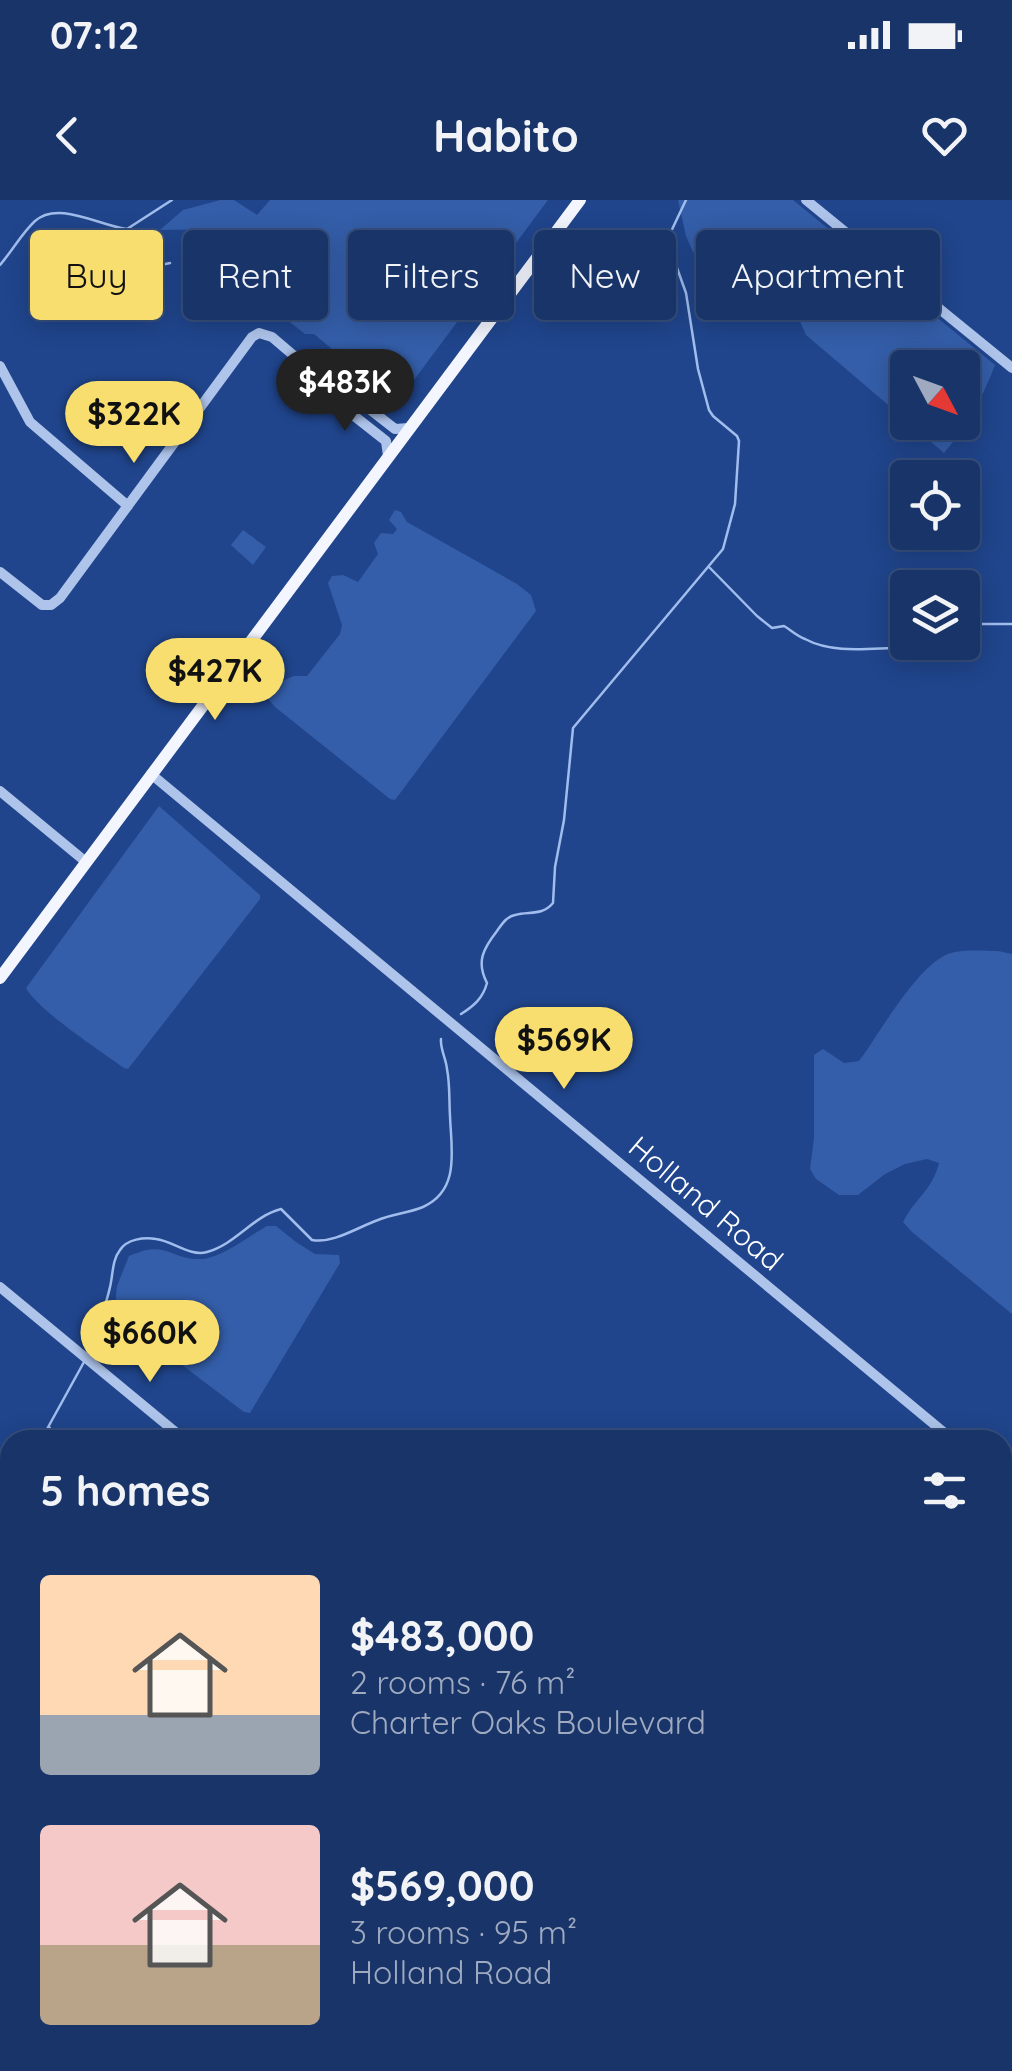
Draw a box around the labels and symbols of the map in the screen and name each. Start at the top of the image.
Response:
pin: $483K [275,349,415,434]
north arrow [890,350,980,440]
pin: $322K [64,381,204,466]
pin: $427K [145,638,285,723]
pin: $569K [494,1007,634,1092]
street label: Holland Road [621,1127,791,1279]
pin: $660K [80,1300,220,1385]

